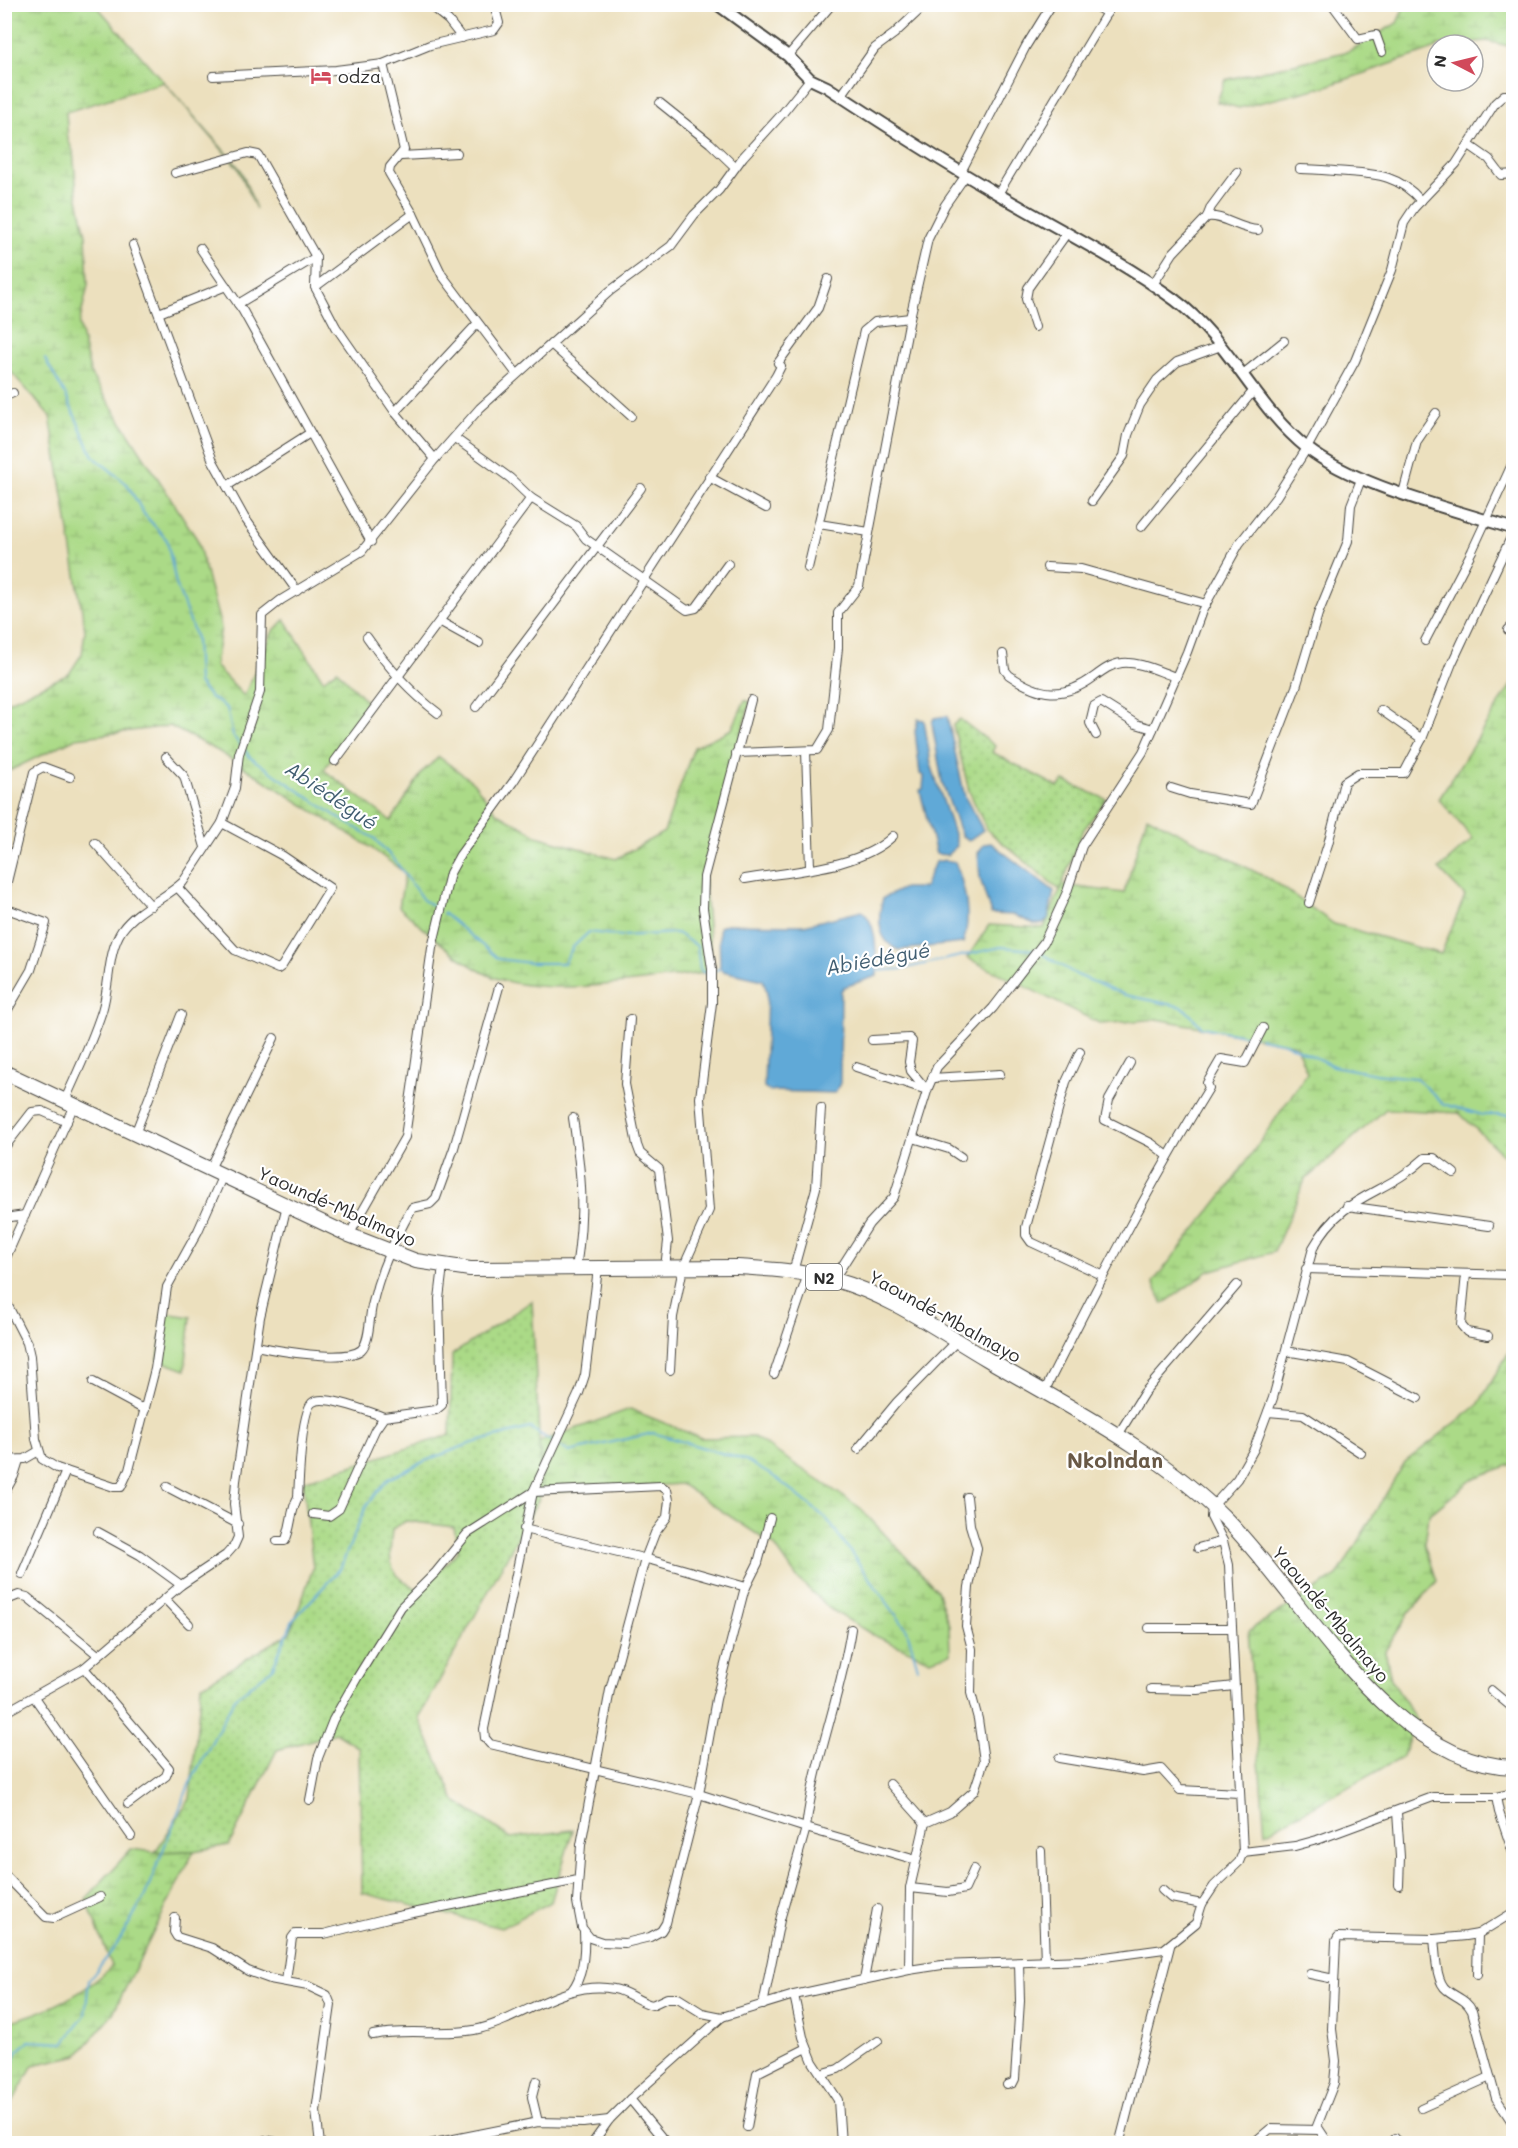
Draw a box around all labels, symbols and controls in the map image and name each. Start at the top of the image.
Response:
north arrow [1425,33,1485,93]
text: N [1428,54,1451,68]
hotel icon: odza [309,64,333,88]
place label: odza [338,64,381,88]
water label: Abiédégué [281,755,383,835]
water label: Abiédégué [824,936,932,980]
street label: Yaoundé-Mbalmayo [254,1160,420,1252]
road number: N2 [806,1264,842,1290]
street label: Yaoundé-Mbalmayo [864,1264,1026,1368]
district label: Nkolndan [1067,1446,1163,1473]
street label: Yaoundé-Mbalmayo [1267,1541,1395,1687]

